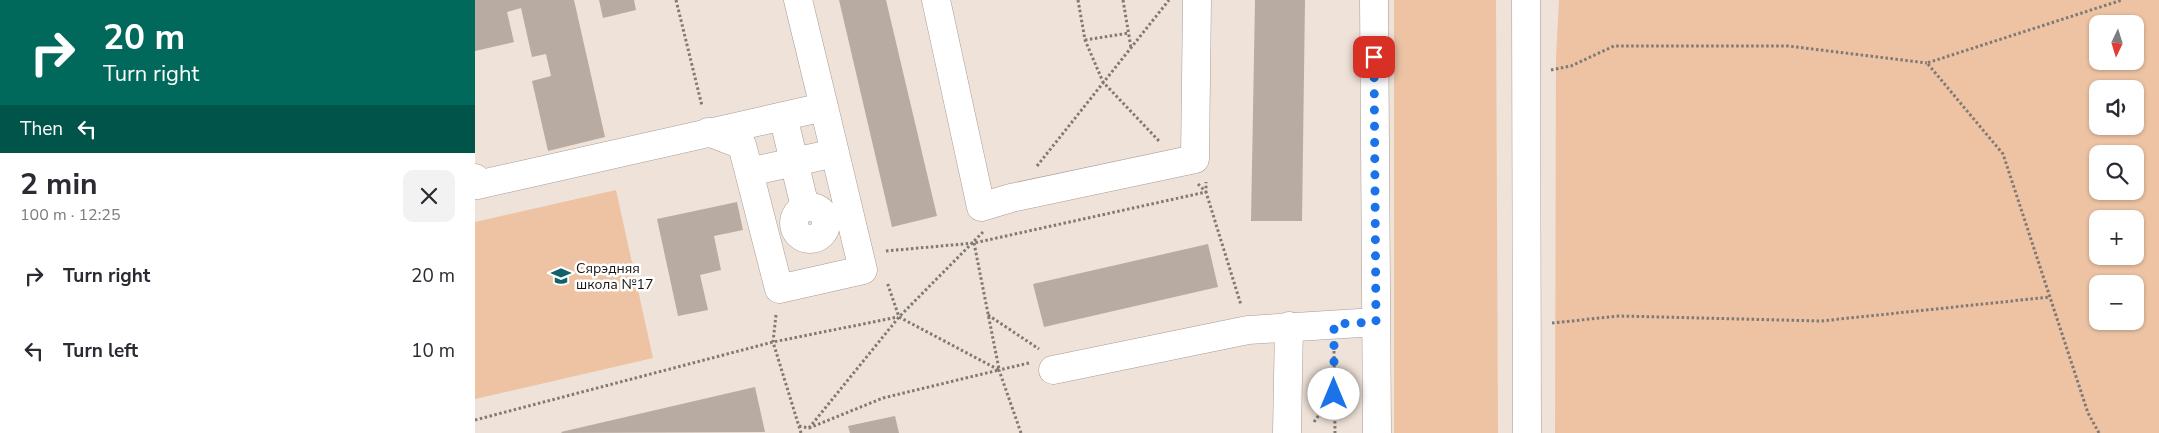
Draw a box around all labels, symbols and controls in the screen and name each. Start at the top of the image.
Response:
text: 20 m [103,14,185,61]
north arrow [2089,15,2144,70]
map controls [2089,15,2144,330]
icon: right [20,20,85,85]
pin [1353,36,1395,78]
icon: arrive [1360,43,1388,71]
text: Turn right [103,59,199,89]
button: sound [2089,80,2144,135]
icon: left [73,115,101,143]
text: Then [20,116,63,142]
button: search [2089,145,2144,200]
text: 2 min [20,164,98,205]
button: close [403,170,455,222]
text: 100 m · 12:25 [20,204,121,226]
button: + [2089,210,2144,265]
place label: Сярэдняя школа №17 [576,259,653,294]
icon: right [20,262,48,290]
text: Turn right [63,263,150,289]
text: 20 m [411,263,455,289]
school or university icon: Сярэдняя школа №17 [550,265,572,287]
button: − [2089,275,2144,330]
icon: left [20,337,48,365]
text: Turn left [63,338,138,364]
text: 10 m [411,338,455,364]
position arrow [1307,367,1359,419]

